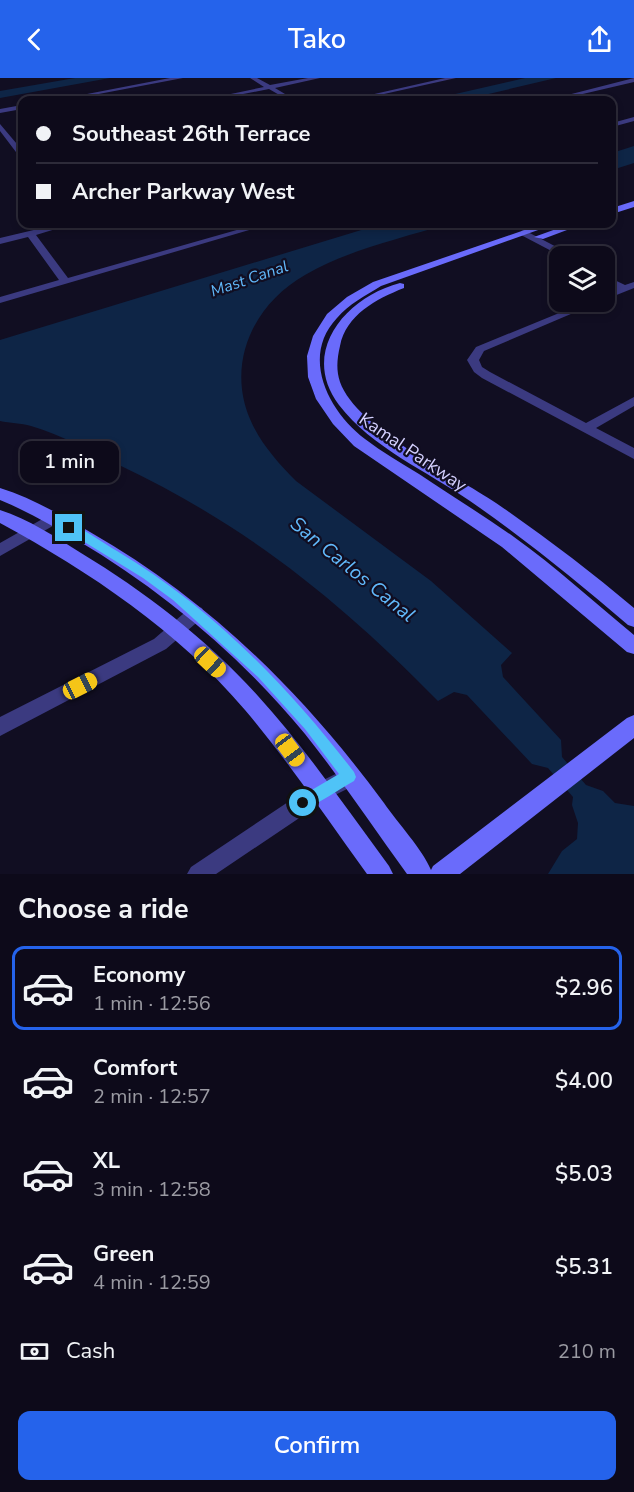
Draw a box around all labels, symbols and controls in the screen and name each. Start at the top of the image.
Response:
text: Tako [288,21,346,58]
icon: back [18,23,51,56]
icon: share [583,23,616,56]
text: Southeast 26th Terrace [72,119,310,149]
text: Archer Parkway West [72,177,295,207]
map controls [549,246,615,312]
button: layers [549,246,615,312]
water label: Mast Canal [208,255,291,302]
street label: Kamal Parkway [354,407,472,497]
callout: 1 min [20,441,118,483]
text: 1 min [44,448,95,475]
water label: San Carlos Canal [285,511,421,628]
route end [55,514,82,541]
car [191,643,229,681]
car [60,670,100,702]
car [272,730,308,770]
route start [289,789,316,816]
text: Choose a ride [18,891,189,928]
text: Economy [93,960,185,990]
icon: car [21,961,75,1015]
text: $2.96 [555,973,613,1003]
text: 1 min · 12:56 [93,990,211,1017]
text: Comfort [93,1053,177,1083]
icon: car [21,1054,75,1108]
text: $4.00 [555,1066,613,1096]
text: 2 min · 12:57 [93,1083,211,1110]
text: XL [93,1146,120,1176]
icon: car [21,1147,75,1201]
text: $5.03 [555,1159,613,1189]
text: 3 min · 12:58 [93,1176,211,1203]
text: Green [93,1239,154,1269]
icon: car [21,1240,75,1294]
text: $5.31 [555,1252,613,1282]
text: 4 min · 12:59 [93,1269,211,1296]
icon: cash [18,1335,51,1368]
text: Cash [66,1336,115,1366]
text: 210 m [558,1338,616,1365]
button: Confirm [18,1411,616,1480]

